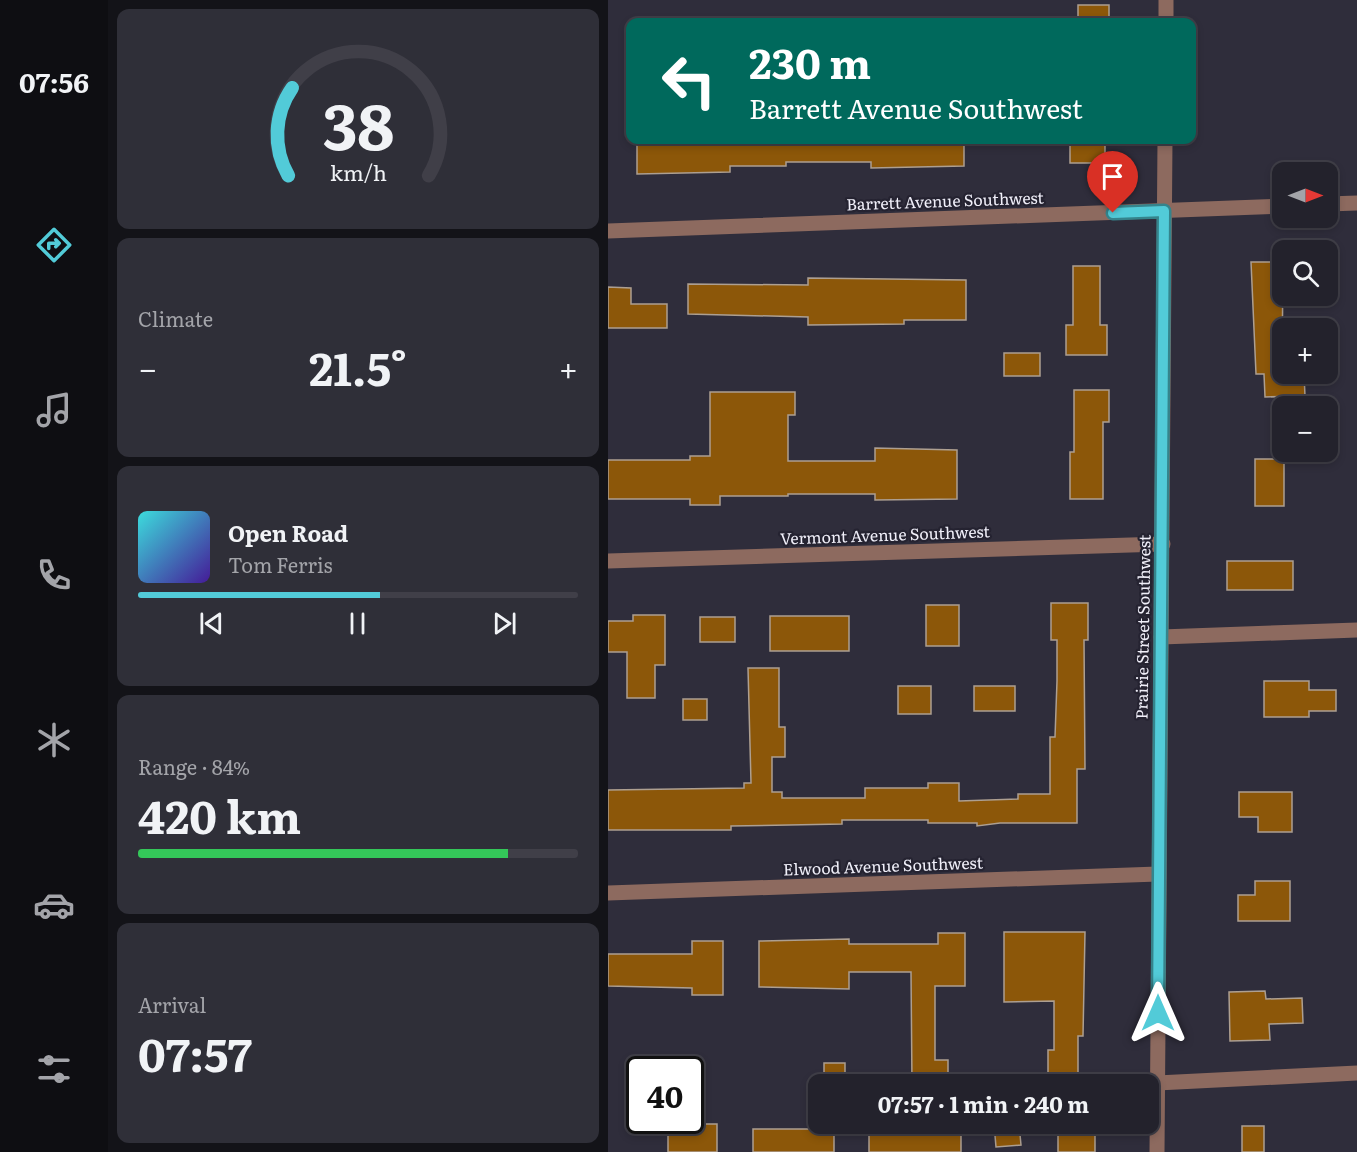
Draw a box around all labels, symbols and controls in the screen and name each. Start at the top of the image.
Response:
text: 230 m [749,30,871,92]
icon: left [650,42,728,120]
text: 07:56 [19,61,89,101]
text: 38 [322,77,394,169]
text: Barrett Avenue Southwest [749,87,1083,127]
pin [1087,151,1138,213]
text: km/h [329,156,387,188]
icon: arrive [1096,160,1129,193]
north arrow [1272,162,1338,228]
map controls [1272,162,1338,462]
street label: Barrett Avenue Southwest [846,185,1045,215]
icon: directions [33,224,75,266]
button: search [1272,240,1338,306]
text: Climate [138,303,213,333]
button: + [1272,318,1338,384]
text: 21.5° [309,333,407,400]
text: − [138,342,157,391]
text: + [559,342,578,391]
icon: music [33,389,75,431]
button: − [1272,396,1338,462]
text: Open Road [228,516,348,549]
street label: Vermont Avenue Southwest [780,518,991,550]
street label: Prairie Street Southwest [1128,534,1156,720]
text: Tom Ferris [228,549,333,579]
icon: phone [33,554,75,596]
icon: previous [195,607,228,640]
icon: pause [341,607,374,640]
icon: next [488,607,521,640]
icon: climate [33,719,75,761]
text: Range · 84% [138,751,250,781]
text: 420 km [138,781,301,848]
street label: Elwood Avenue Southwest [783,849,984,880]
icon: car [33,884,75,926]
position arrow [1126,981,1190,1045]
text: Arrival [138,989,206,1019]
text: 07:57 [138,1019,252,1086]
icon: filters [33,1048,75,1090]
speed limit sign: 40 [626,1056,704,1134]
text: 07:57 · 1 min · 240 m [878,1087,1089,1120]

